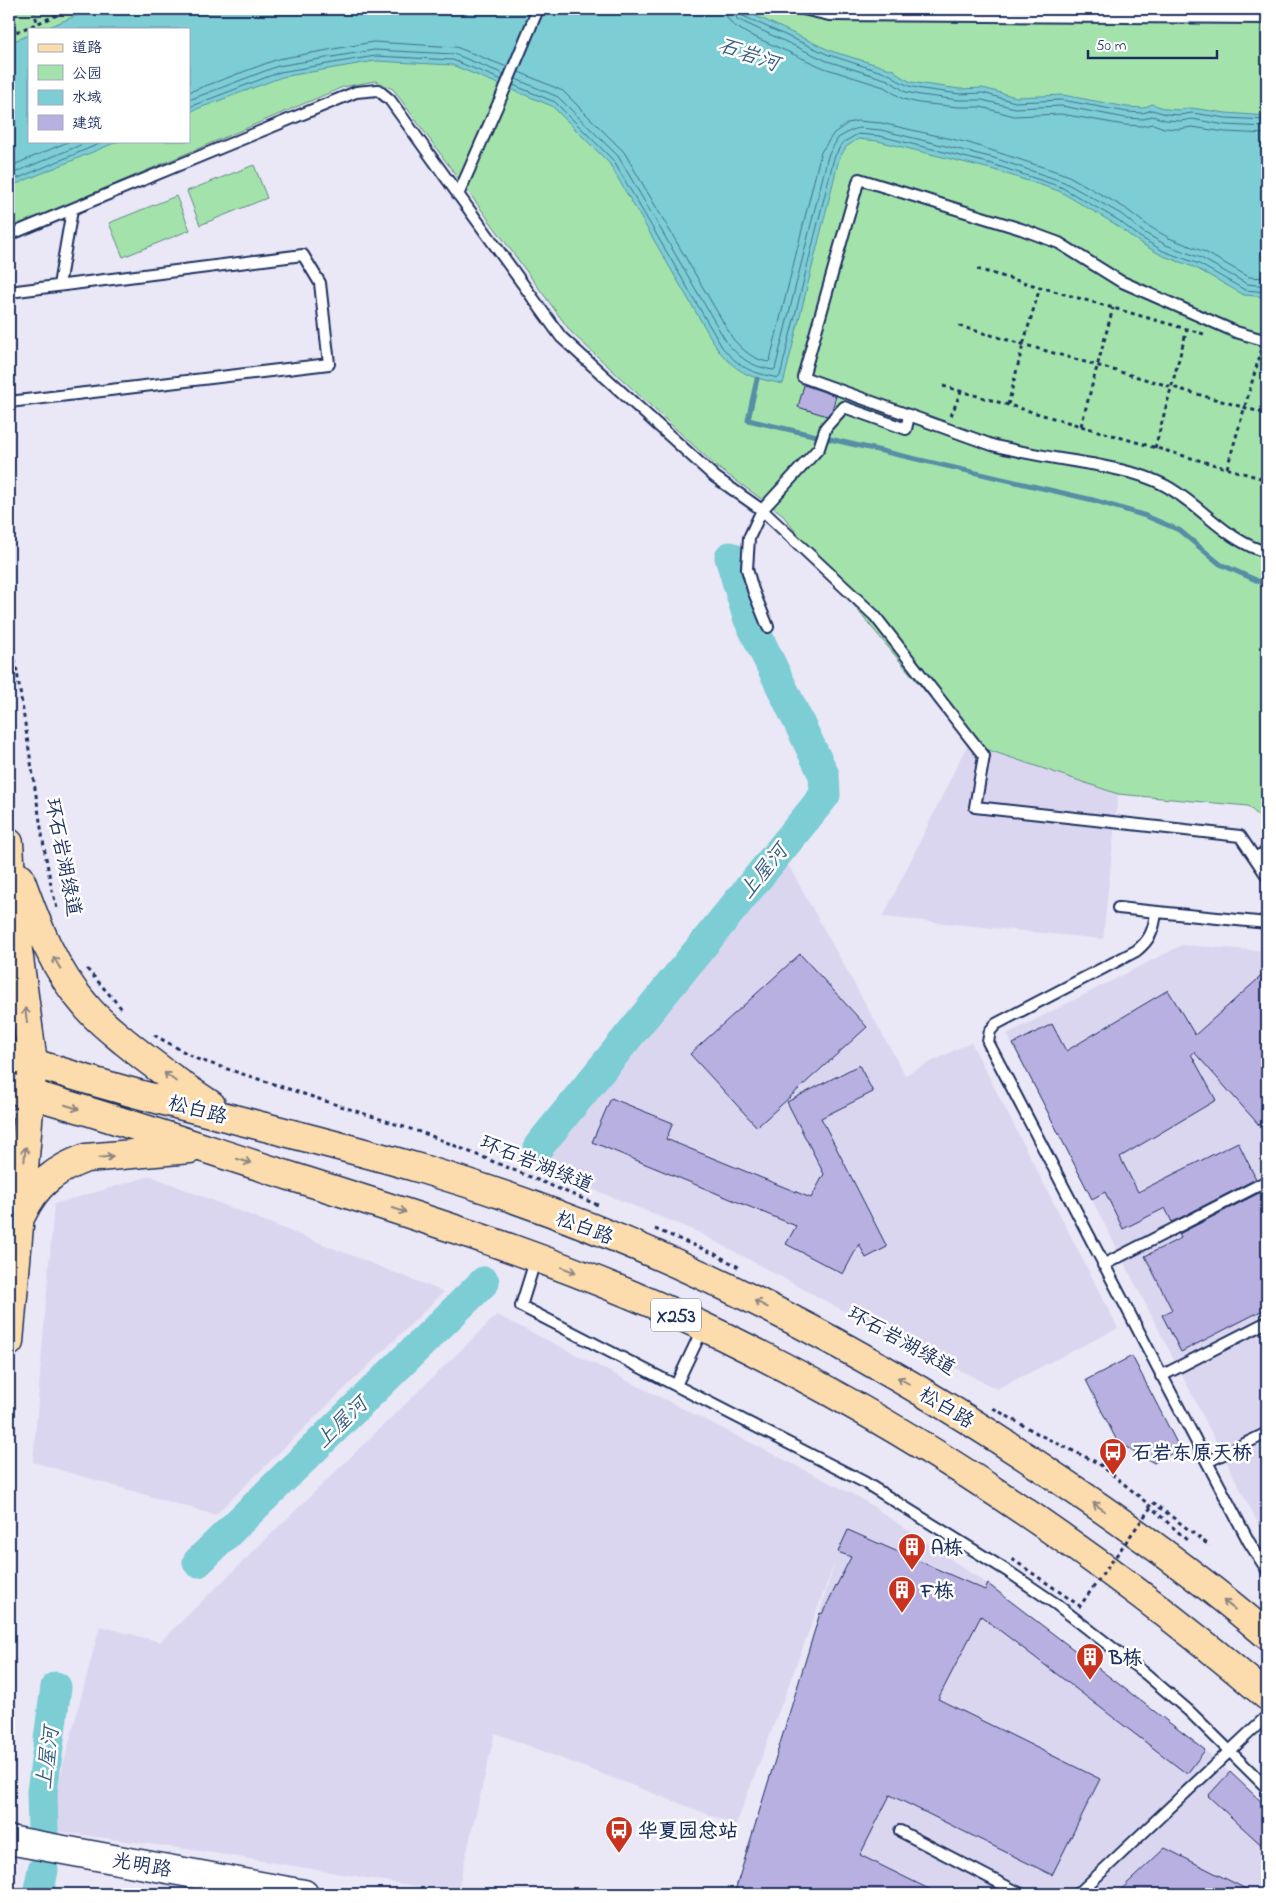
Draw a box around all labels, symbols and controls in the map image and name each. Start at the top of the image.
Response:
legend [28,28,190,142]
scale bar [1088,28,1217,60]
water label: 石岩河 [714,31,786,81]
text: 50 m [1096,35,1127,57]
text: 道路 [72,37,102,59]
text: 公园 [72,63,102,85]
text: 水域 [72,87,102,109]
text: 建筑 [72,113,102,135]
street label: 环石岩湖绿道 [36,796,87,919]
water label: 上屋河 [733,836,798,906]
one-way arrow [52,956,61,971]
one-way arrow [21,1007,31,1023]
one-way arrow [164,1072,177,1083]
street label: 松白路 [165,1090,231,1133]
one-way arrow [64,1102,80,1112]
street label: 环石岩湖绿道 [475,1129,597,1201]
one-way arrow [20,1147,30,1163]
one-way arrow [97,1152,113,1161]
one-way arrow [235,1157,251,1166]
street label: 松白路 [551,1205,618,1254]
one-way arrow [390,1206,406,1215]
one-way arrow [561,1266,576,1275]
road number: X253 [651,1298,701,1332]
one-way arrow [754,1299,769,1308]
street label: 环石岩湖绿道 [841,1300,960,1384]
one-way arrow [897,1376,912,1386]
street label: 松白路 [913,1381,980,1438]
water label: 上屋河 [309,1389,378,1456]
bus stop icon: 石岩东原天桥 [1098,1437,1128,1476]
place label: 石岩东原天桥 [1132,1440,1252,1469]
one-way arrow [1092,1502,1106,1512]
building icon: A栋 [897,1532,927,1571]
place label: A栋 [931,1535,963,1564]
building icon: F栋 [887,1575,917,1614]
place label: F栋 [920,1578,954,1607]
one-way arrow [1223,1599,1236,1610]
building icon: B栋 [1075,1642,1105,1681]
place label: B栋 [1108,1645,1142,1674]
water label: 上屋河 [30,1722,68,1791]
bus stop icon: 华夏园总站 [604,1815,634,1854]
place label: 华夏园总站 [638,1818,738,1847]
street label: 光明路 [110,1847,175,1886]

